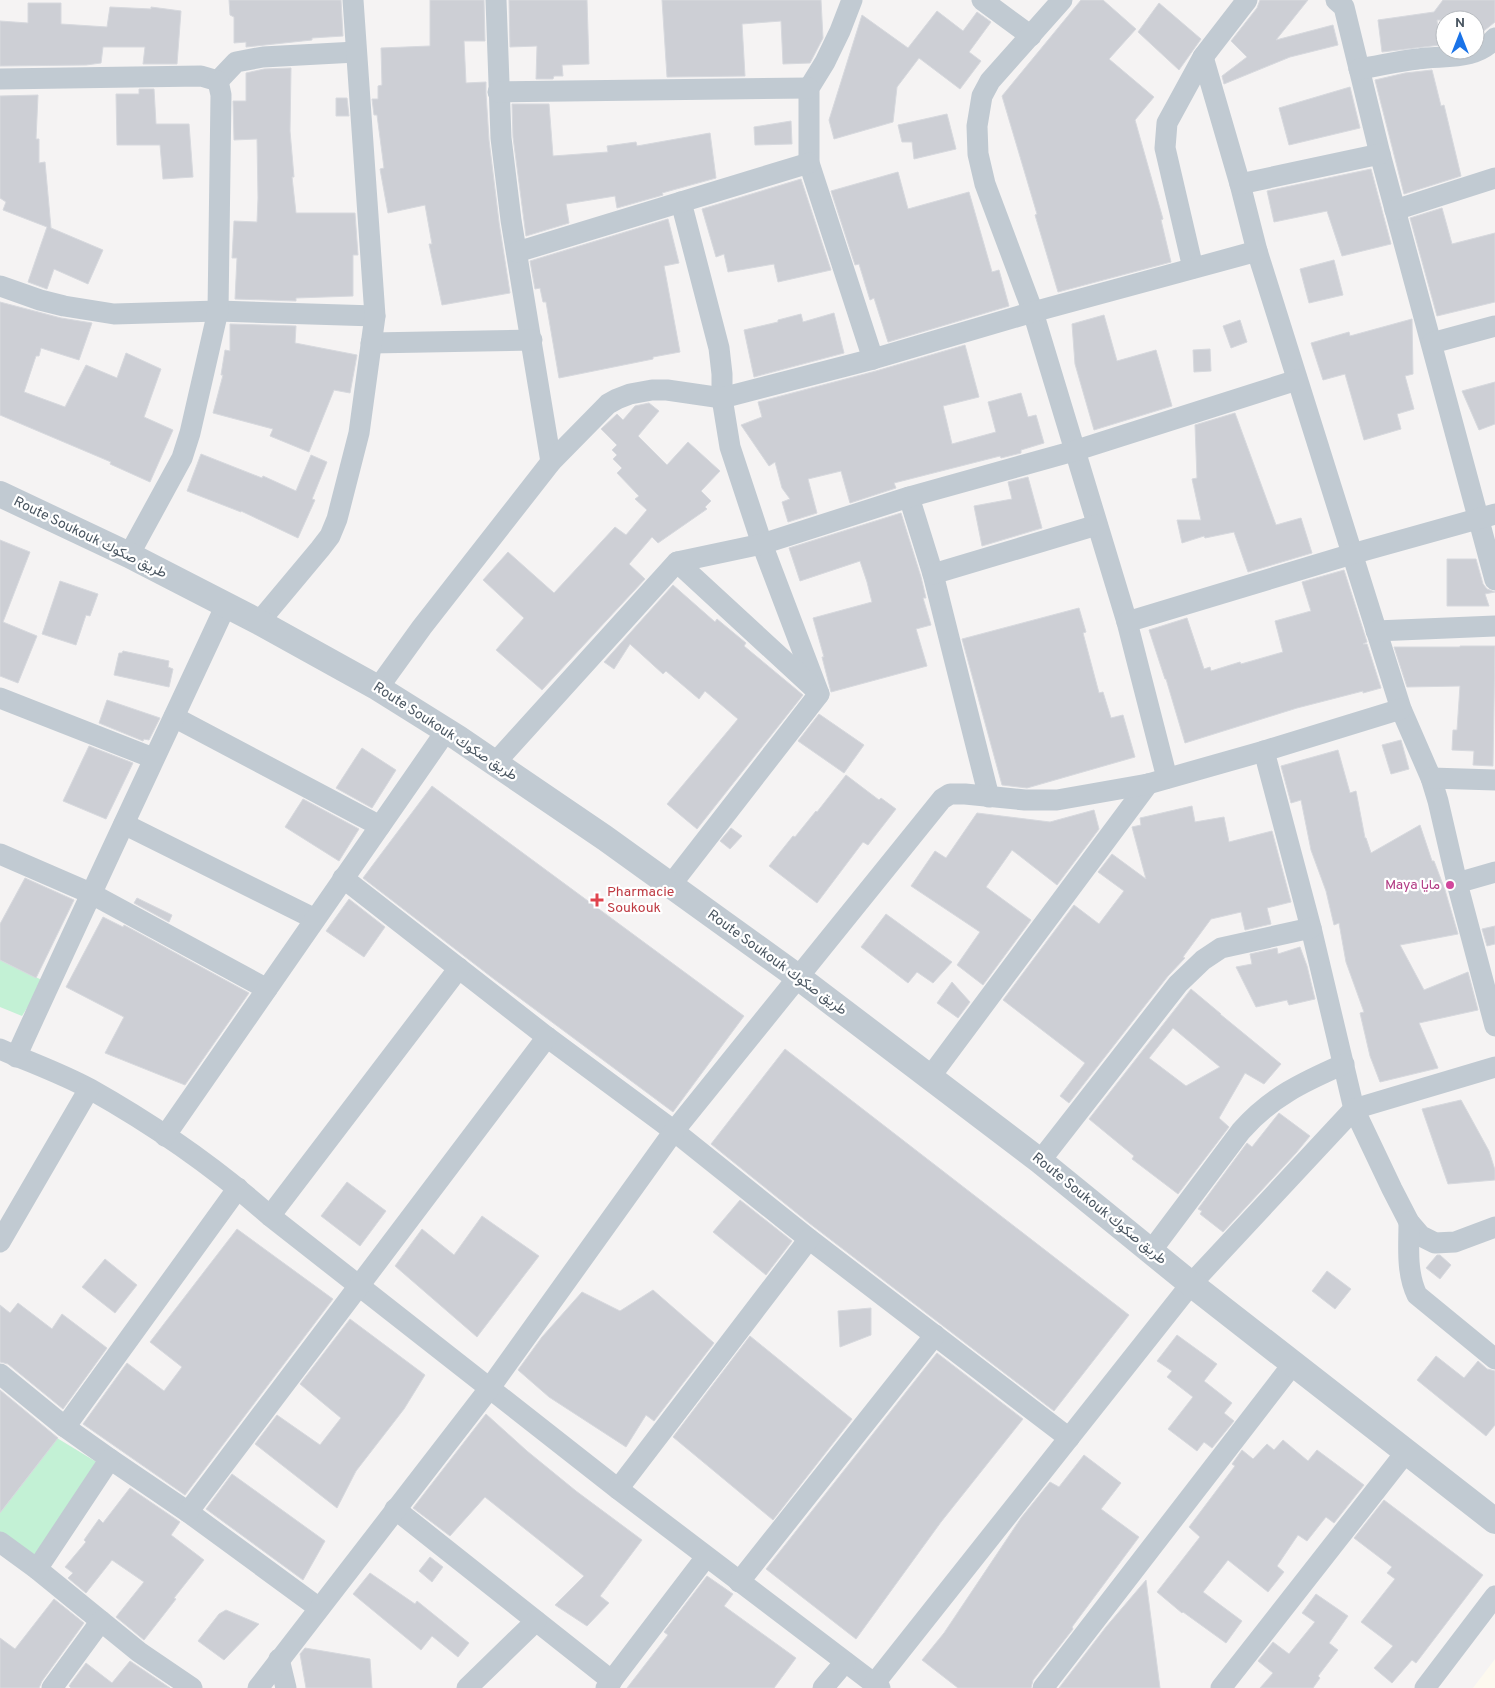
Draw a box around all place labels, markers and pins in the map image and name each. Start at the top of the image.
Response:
place label: Maya مايا [1385,877,1440,894]
marker: Maya مايا [1444,879,1456,891]
place label: Pharmacie Soukouk [607,884,674,917]
marker: Pharmacie Soukouk [591,894,603,906]

